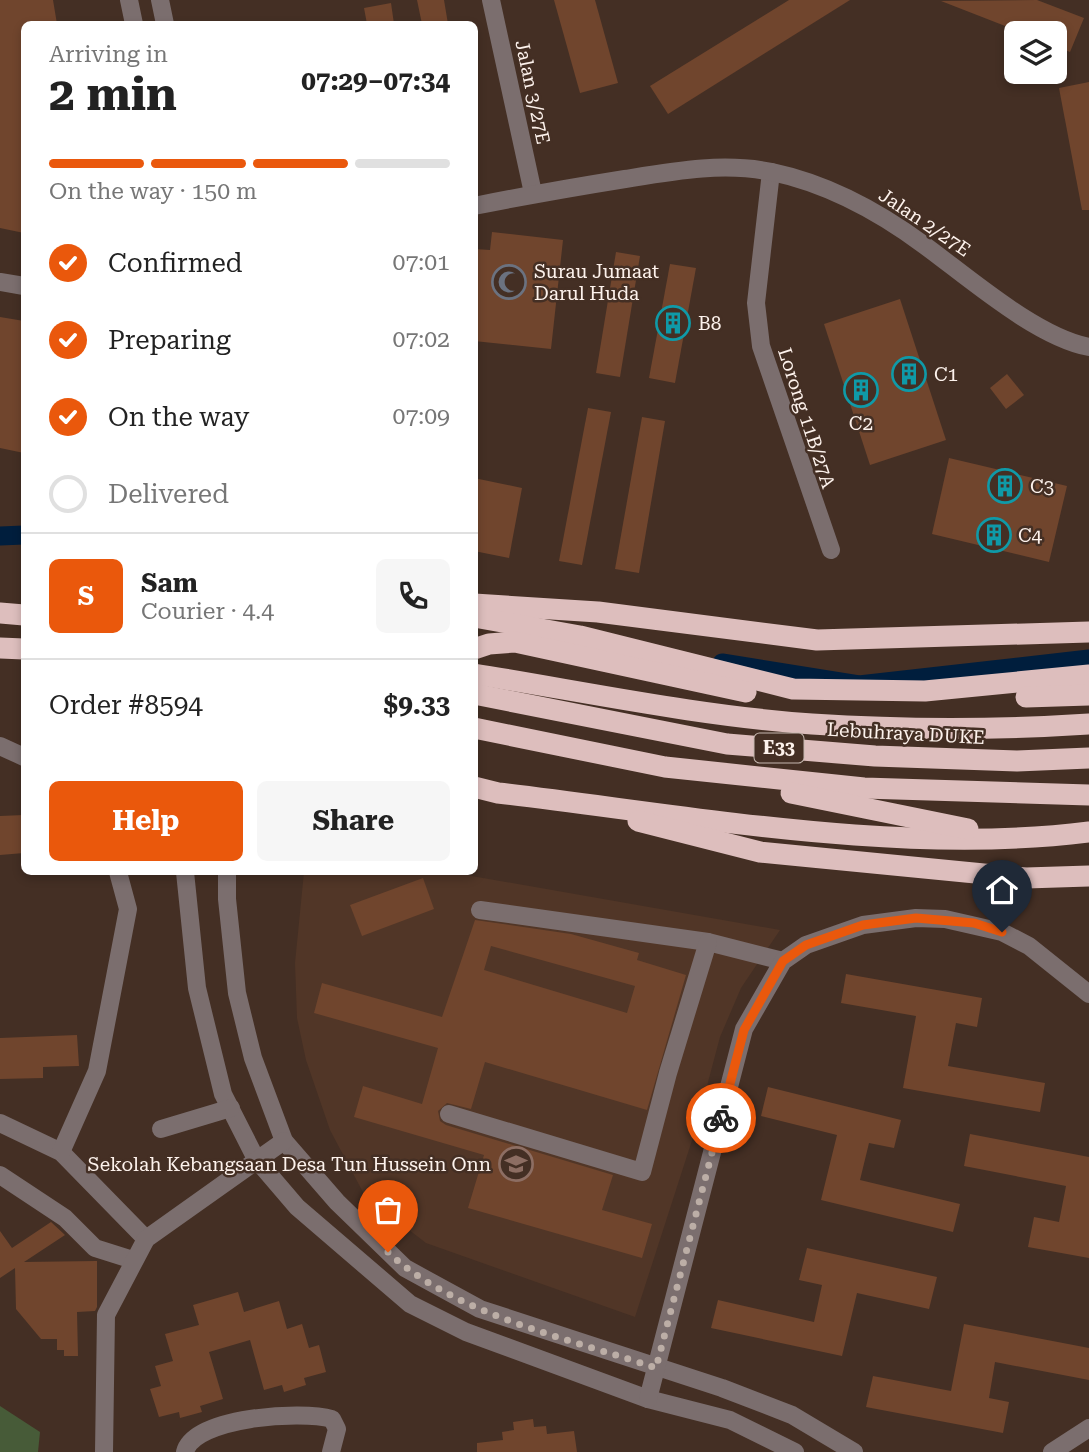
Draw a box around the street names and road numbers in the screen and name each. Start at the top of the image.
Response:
street label: Jalan 3/27E [510,38,555,146]
street label: Jalan 2/27E [874,183,975,262]
street label: Lorong 11B/27A [773,345,840,492]
street label: Lebuhraya DUKE [827,718,985,749]
road number: E33 [754,734,804,762]

